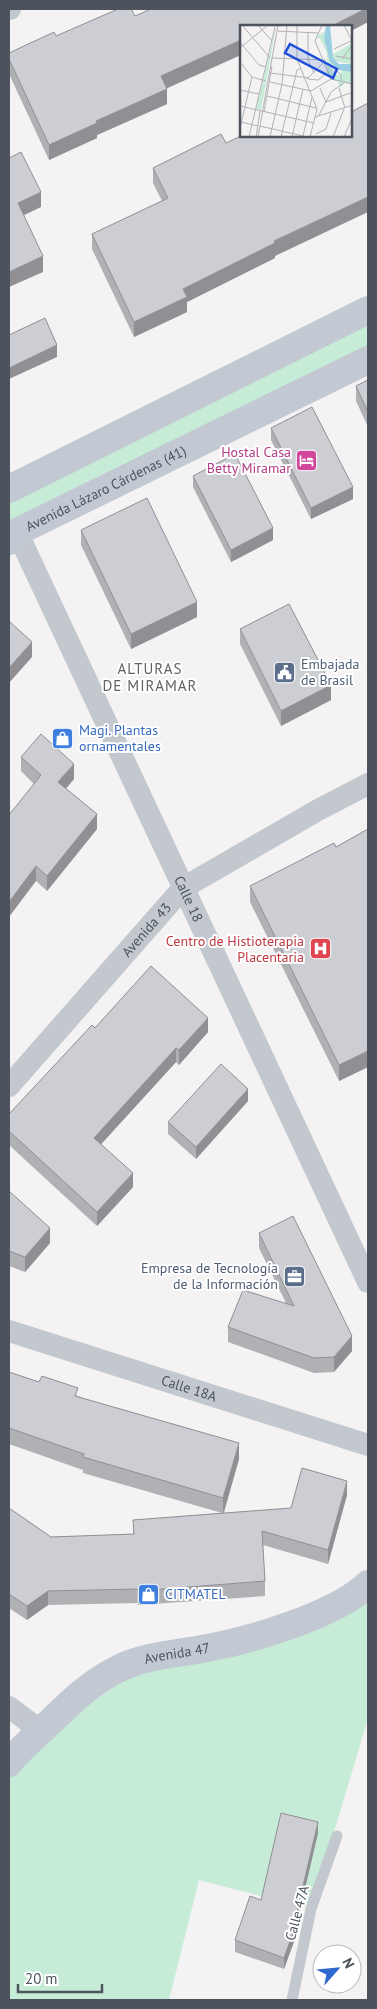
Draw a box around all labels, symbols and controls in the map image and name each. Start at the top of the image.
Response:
inset map [240,25,352,138]
street label: Avenida Lázaro Cárdenas (41) [23,442,189,535]
place label: Hostal Casa Betty Miramar [207,443,291,477]
hotel icon: Hostal Casa Betty Miramar [295,448,319,472]
place label: Embajada de Brasil [301,655,360,689]
district label: ALTURAS DE MIRAMAR [103,659,197,695]
public building icon: Embajada de Brasil [273,660,297,684]
place label: Magi. Plantas ornamentales [79,721,161,755]
shop icon: Magi. Plantas ornamentales [51,726,75,750]
street label: Calle 18 [170,873,207,925]
street label: Avenida 43 [118,899,175,961]
place label: Centro de Histioterapia Placentaria [166,932,304,966]
hospital icon: Centro de Histioterapia Placentaria [308,937,332,961]
place label: Empresa de Tecnología de la Información [141,1259,278,1293]
office icon: Empresa de Tecnología de la Información [282,1264,306,1288]
street label: Calle 18A [159,1371,220,1406]
shop icon: CITMATEL [137,1582,161,1606]
place label: CITMATEL [165,1585,226,1603]
street label: Avenida 47 [142,1639,212,1668]
street label: Calle 47A [281,1883,313,1943]
north arrow [312,1944,362,1994]
text: N [338,1955,359,1971]
scale bar [18,1962,101,1994]
text: 20 m [25,1969,58,1988]

